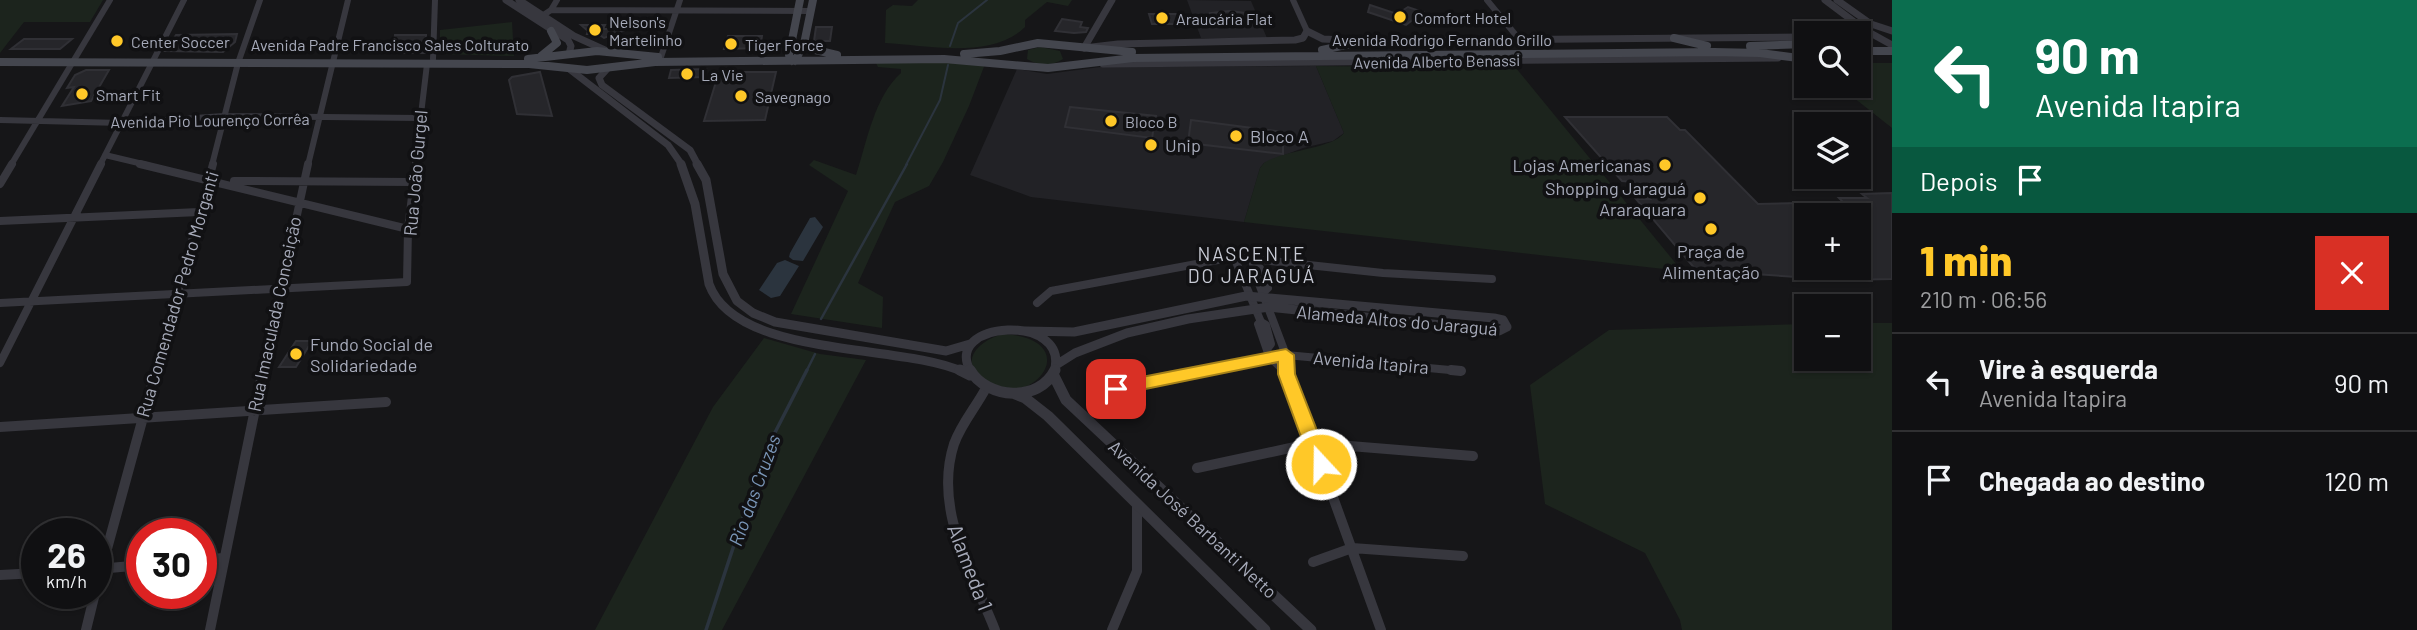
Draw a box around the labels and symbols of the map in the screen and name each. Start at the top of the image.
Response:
place label: Comfort Hotel [1414,8,1511,27]
place label: Araucária Flat [1176,9,1273,28]
marker: Comfort Hotel [1392,9,1408,25]
marker: Araucária Flat [1154,10,1170,26]
place label: Nelson's Martelinho [609,12,682,49]
marker: Nelson's Martelinho [587,22,603,38]
street label: Avenida Rodrigo Fernando Grillo [1332,30,1552,49]
place label: Center Soccer [131,32,230,51]
marker: Center Soccer [109,33,125,49]
street label: Avenida Padre Francisco Sales Colturato [251,35,529,54]
place label: Tiger Force [745,35,824,54]
marker: Tiger Force [723,36,739,52]
street label: Avenida Alberto Benassi [1354,50,1520,72]
place label: La Vie [701,65,744,84]
marker: La Vie [679,66,695,82]
place label: Smart Fit [96,85,161,104]
marker: Smart Fit [74,86,90,102]
place label: Savegnago [755,87,831,106]
marker: Savegnago [733,88,749,104]
street label: Avenida Pio Lourenço Corrêa [110,109,310,131]
street label: Rua João Gurgel [399,109,431,237]
place label: Bloco B [1125,112,1178,131]
marker: Bloco B [1103,113,1119,129]
place label: Bloco A [1250,125,1309,147]
marker: Bloco A [1228,128,1244,144]
place label: Unip [1165,134,1201,156]
marker: Unip [1143,137,1159,153]
place label: Lojas Americanas [1513,154,1651,176]
marker: Lojas Americanas [1657,157,1673,173]
street label: Rua Comendador Pedro Morganti [131,168,223,420]
place label: Shopping Jaraguá Araraquara [1545,177,1686,220]
marker: Shopping Jaraguá Araraquara [1692,190,1708,206]
street label: Rua Imaculada Conceição [243,214,305,414]
marker: Praça de Alimentação [1703,221,1719,237]
place label: Praça de Alimentação [1662,240,1760,283]
district label: NASCENTE DO JARAGUÁ [1188,242,1316,287]
street label: Alameda Altos do Jaraguá [1296,300,1498,340]
place label: Fundo Social de Solidariedade [310,333,433,376]
marker: Fundo Social de Solidariedade [288,346,304,362]
street label: Avenida Itapira [1312,346,1430,378]
pin [1086,359,1146,419]
position arrow [1284,427,1358,501]
water label: Rio das Cruzes [723,431,785,549]
street label: Avenida José Barbanti Netto [1104,435,1282,603]
speed limit sign: 30 [126,518,217,609]
street label: Alameda 1 [943,520,999,614]

